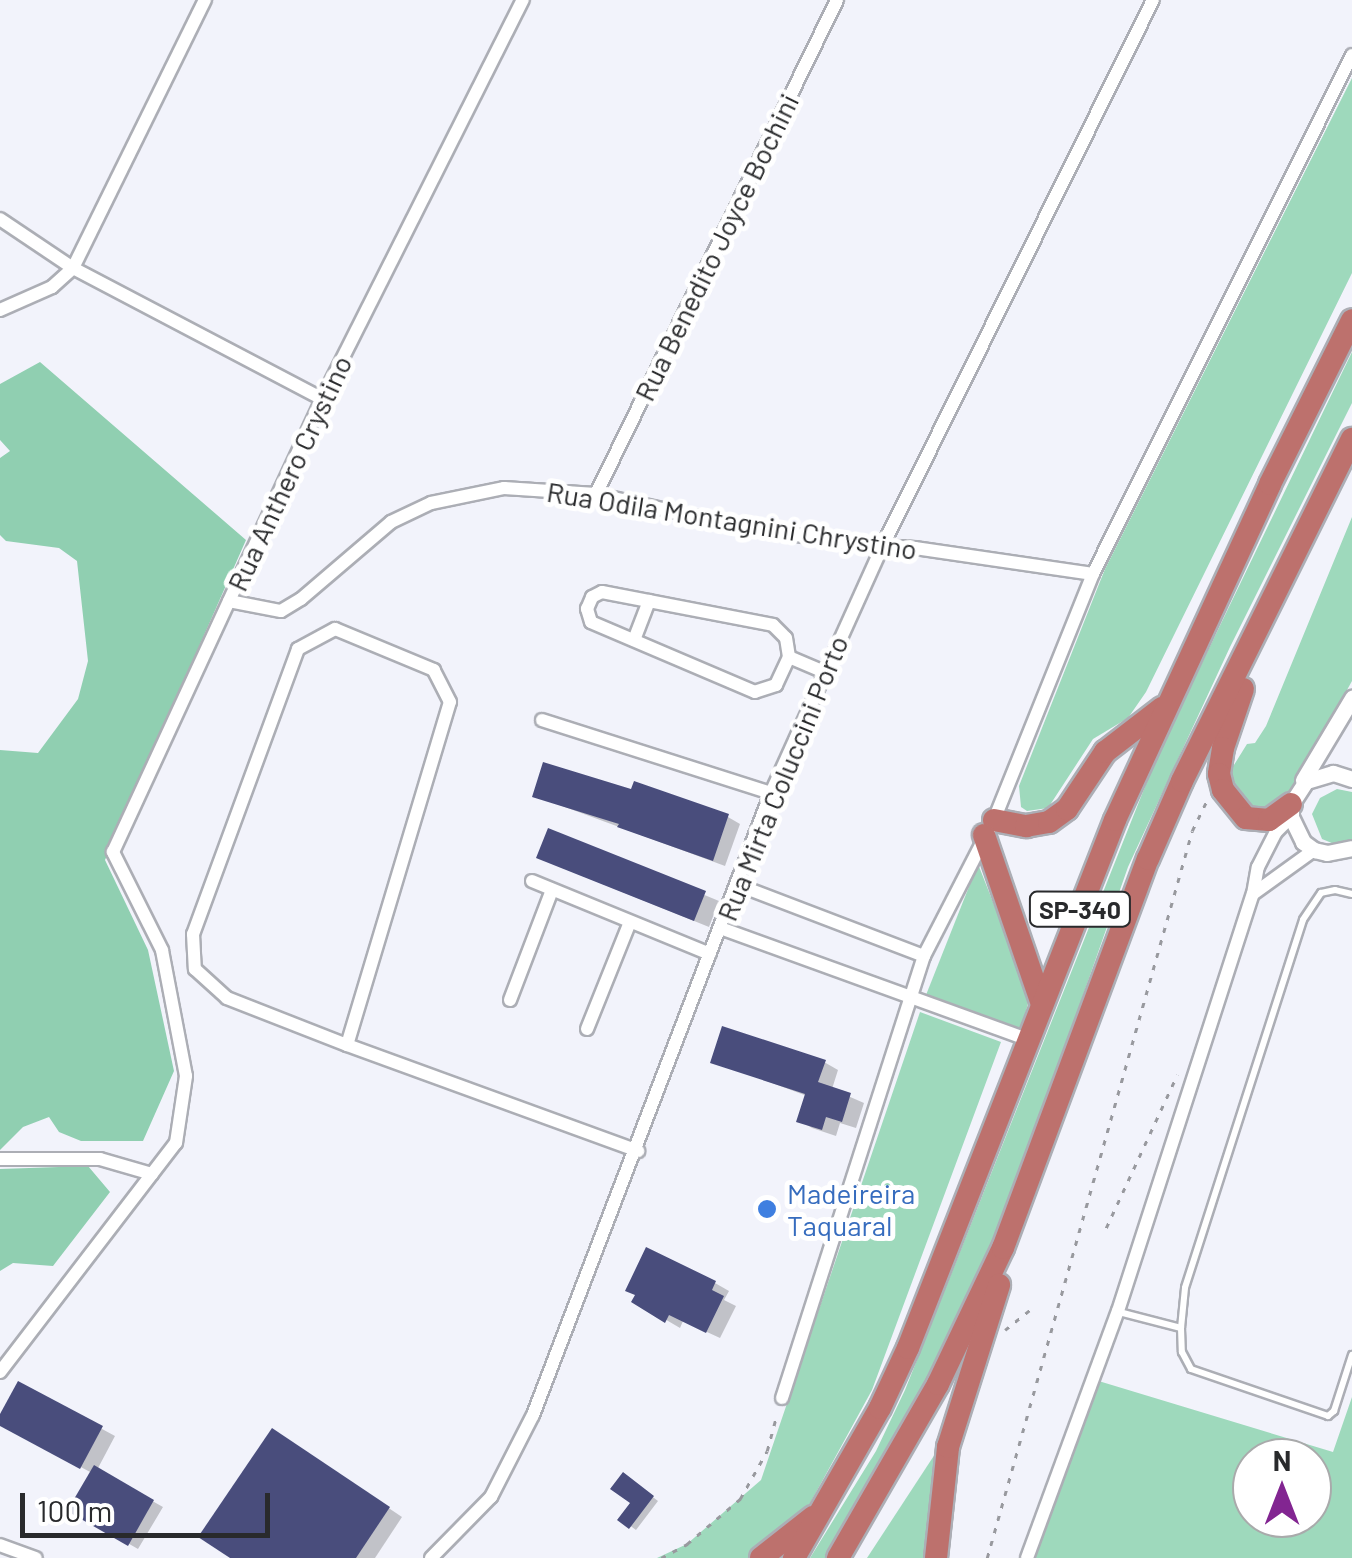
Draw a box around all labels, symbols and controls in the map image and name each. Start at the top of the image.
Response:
street label: Rua Benedito Joyce Bochini [627,88,805,406]
street label: Rua Anthero Crystino [220,350,358,596]
street label: Rua Odila Montagnini Chrystino [545,474,919,566]
street label: Rua Mirta Coluccini Porto [709,631,855,925]
road number: SP-340 [1028,889,1132,929]
place label: Madeireira Taquaral [787,1176,915,1242]
marker: Madeireira Taquaral [756,1198,778,1220]
north arrow [1232,1438,1332,1538]
text: N [1273,1443,1291,1477]
scale bar [25,1473,275,1535]
text: 100 m [37,1492,112,1528]

